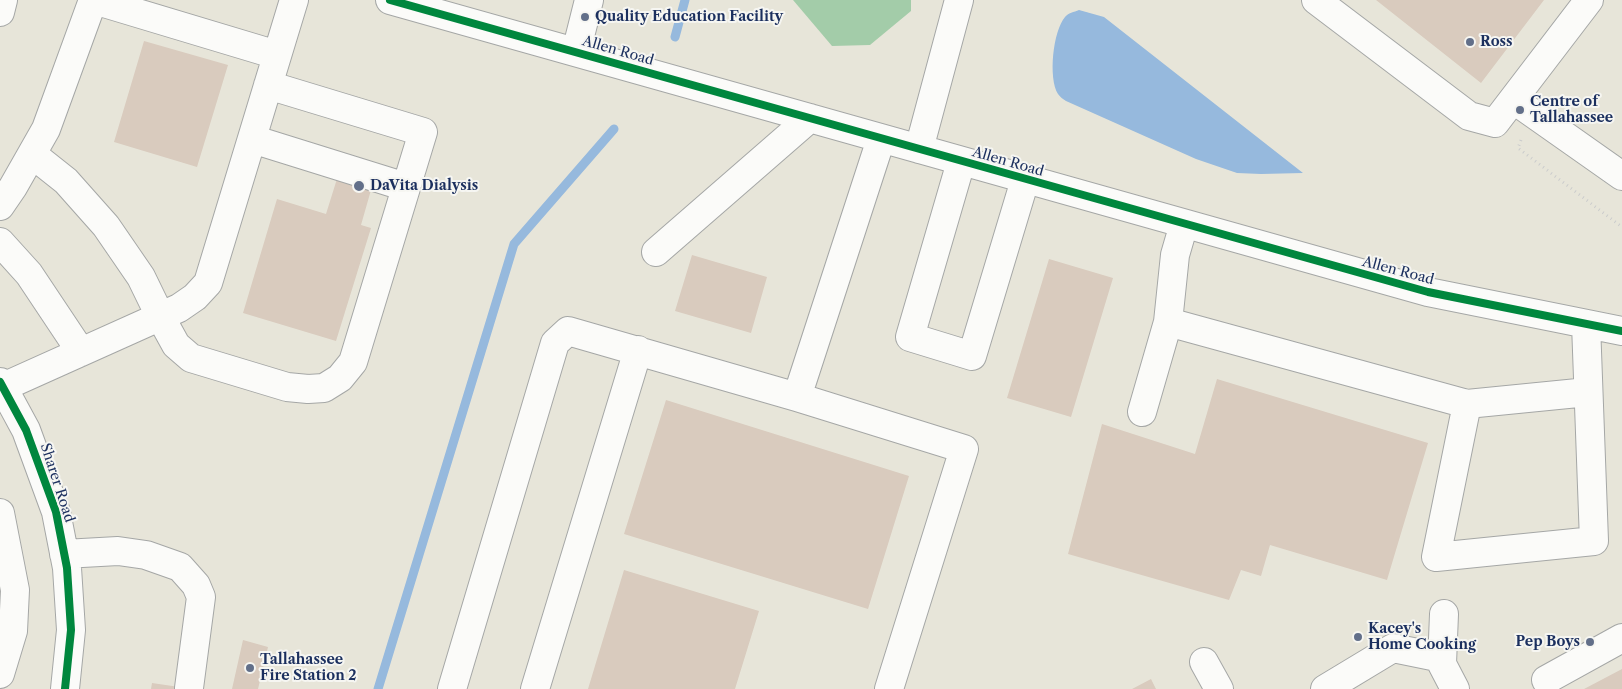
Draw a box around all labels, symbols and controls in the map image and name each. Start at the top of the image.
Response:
place label: Quality Education Facility [595,9,783,25]
marker: Quality Education Facility [579,11,591,23]
street label: Allen Road [580,33,656,69]
place label: Ross [1480,34,1513,50]
marker: Ross [1464,36,1476,48]
place label: Centre of Tallahassee [1530,94,1613,126]
marker: Centre of Tallahassee [1514,104,1526,116]
street label: Allen Road [970,144,1046,180]
place label: DaVita Dialysis [370,178,478,194]
marker: DaVita Dialysis [352,179,366,193]
street label: Allen Road [1360,253,1436,289]
street label: Sharer Road [36,441,78,525]
place label: Kacey's Home Cooking [1368,621,1476,654]
marker: Kacey's Home Cooking [1352,631,1364,643]
place label: Pep Boys [1516,634,1580,650]
marker: Pep Boys [1584,636,1596,648]
place label: Tallahassee Fire Station 2 [260,652,357,684]
marker: Tallahassee Fire Station 2 [244,662,256,674]

